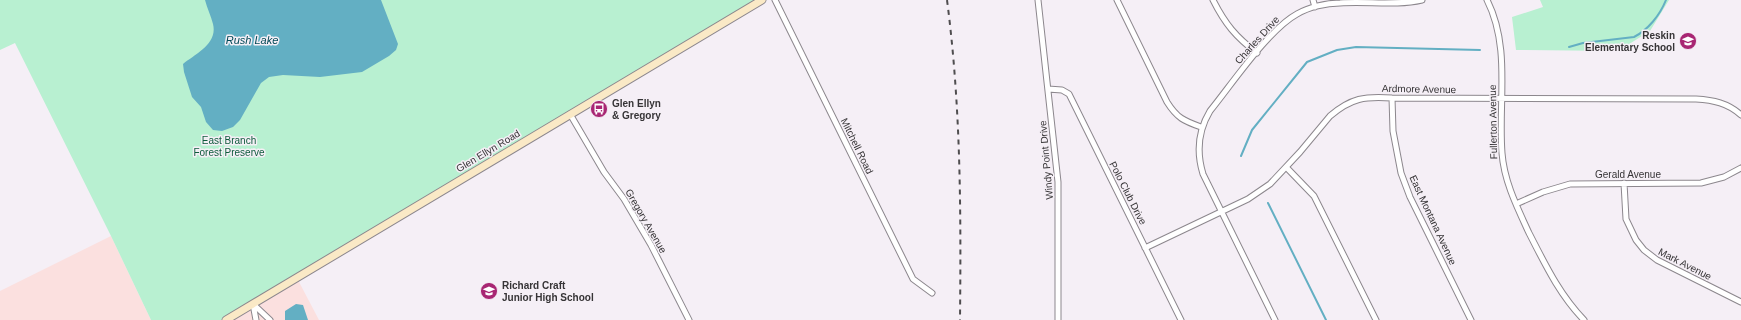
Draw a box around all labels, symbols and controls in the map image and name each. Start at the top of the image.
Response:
street label: Charles Drive [1233,13,1282,66]
place label: Reskin Elementary School [1585,30,1675,53]
school or university icon: Reskin Elementary School [1678,31,1698,51]
water label: Rush Lake [226,34,278,46]
street label: Ardmore Avenue [1382,83,1457,95]
street label: Fullerton Avenue [1487,84,1499,160]
place label: Glen Ellyn & Gregory [612,98,661,121]
bus stop icon: Glen Ellyn & Gregory [589,99,609,119]
street label: Mitchell Road [839,116,875,176]
street label: Windy Point Drive [1037,120,1055,200]
street label: Glen Ellyn Road [454,128,522,174]
park label: East Branch Forest Preserve [193,135,265,158]
street label: Polo Club Drive [1107,160,1149,227]
street label: Gerald Avenue [1595,169,1661,180]
street label: East Montana Avenue [1407,173,1459,267]
street label: Gregory Avenue [623,187,669,255]
street label: Mark Avenue [1657,246,1714,282]
place label: Richard Craft Junior High School [502,280,594,303]
school or university icon: Richard Craft Junior High School [479,281,499,301]

